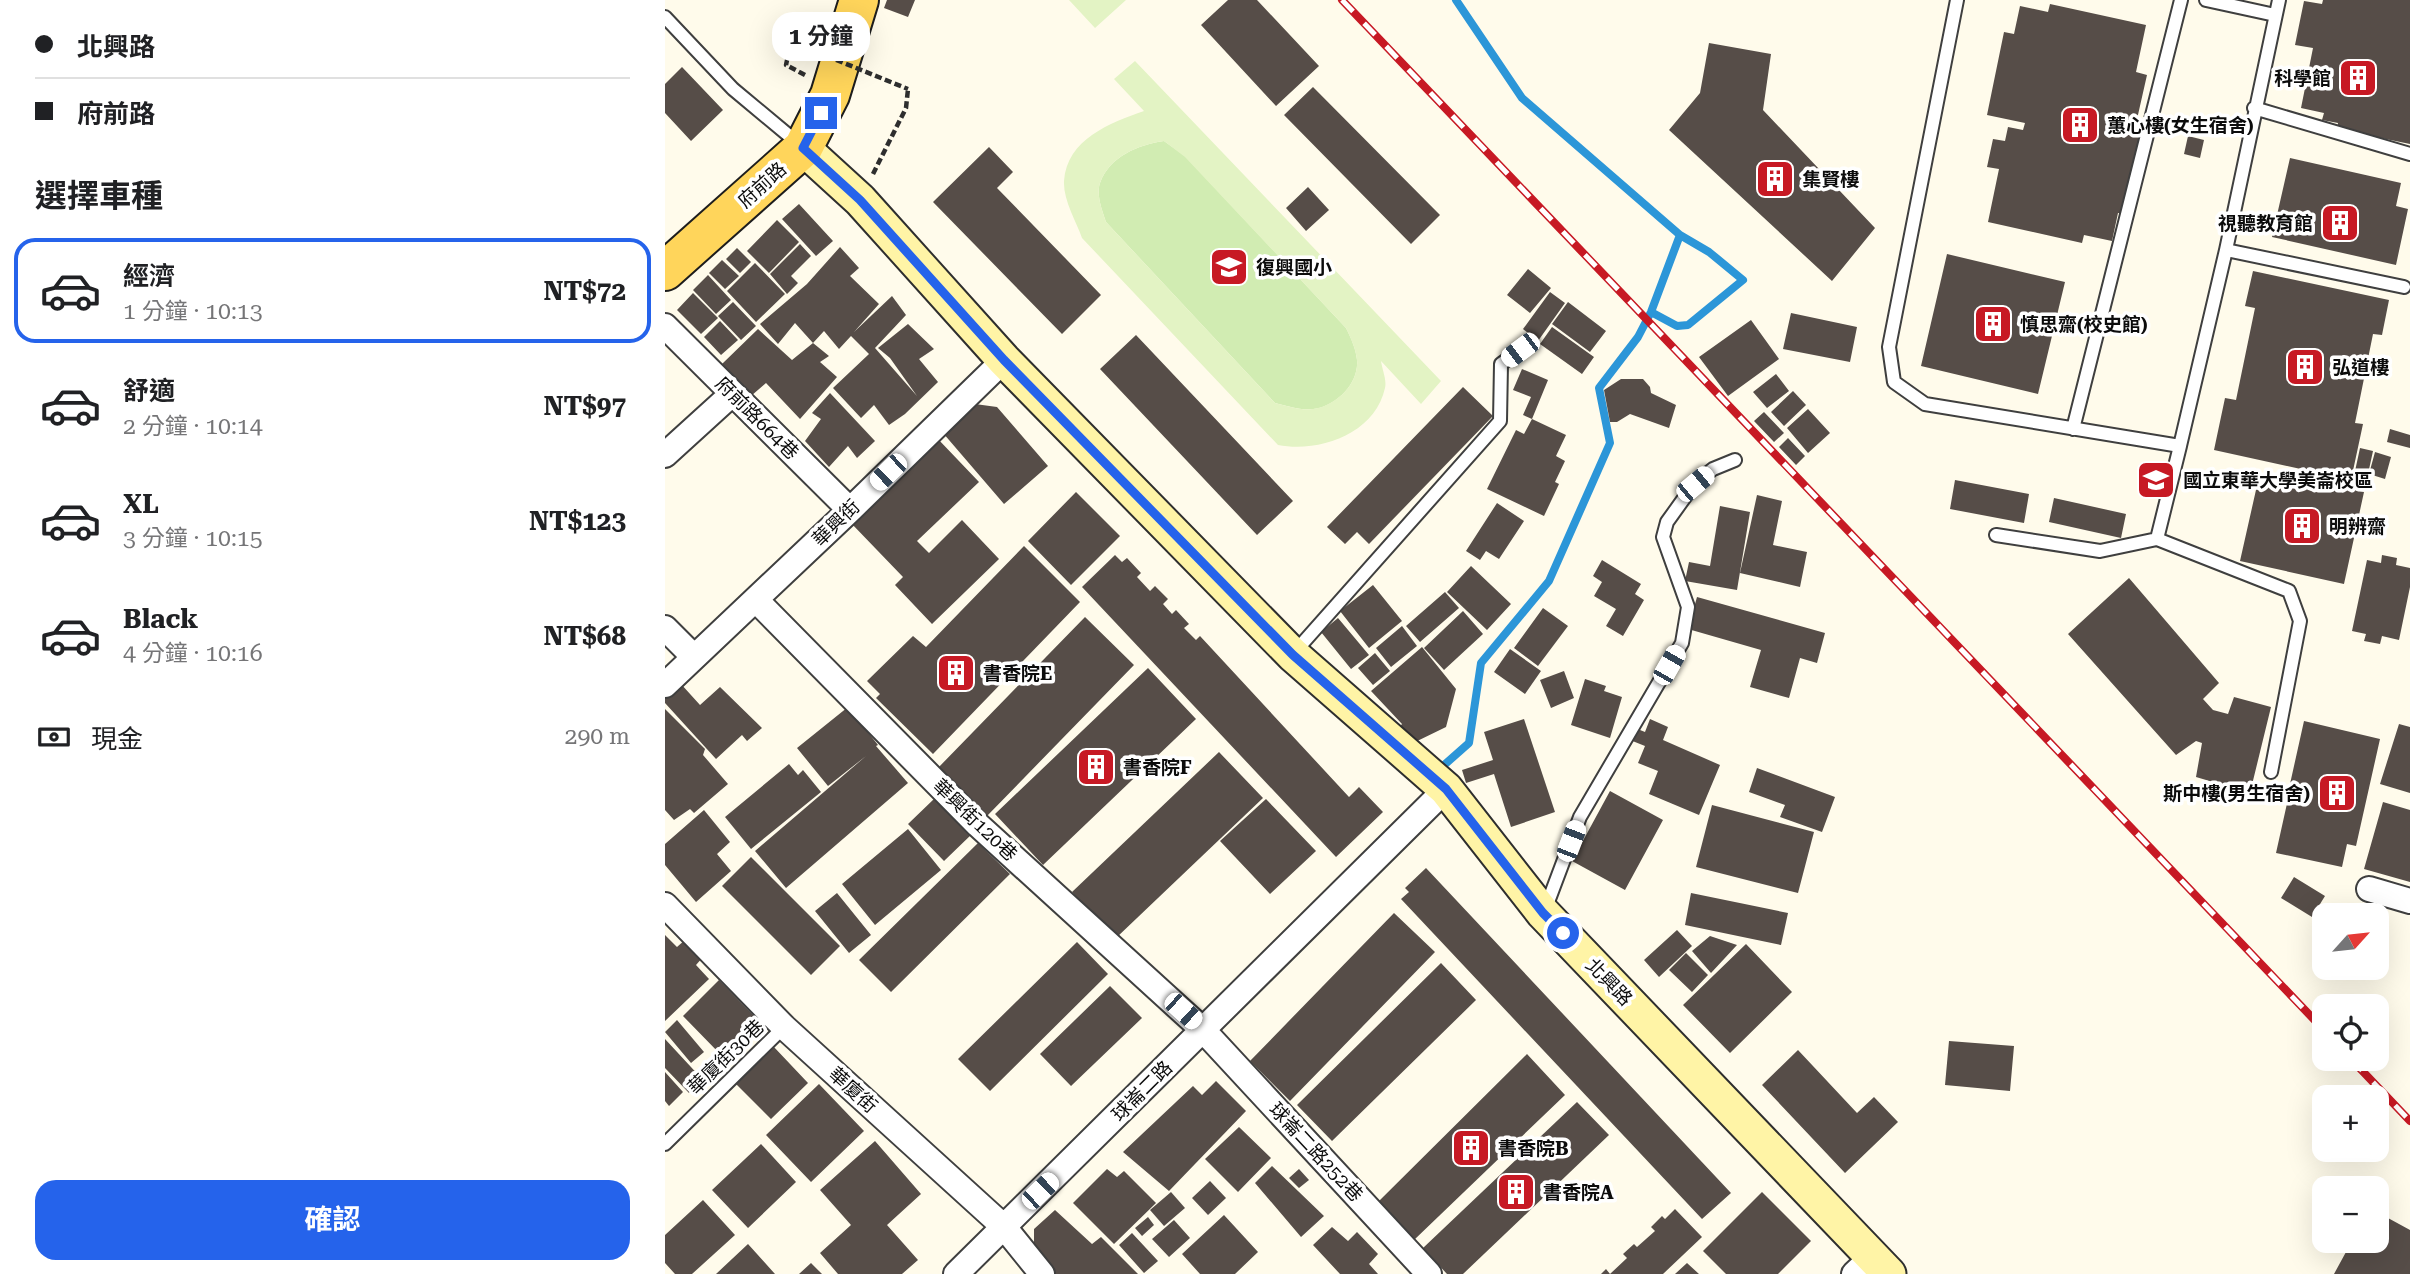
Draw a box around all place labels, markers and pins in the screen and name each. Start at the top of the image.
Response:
building icon: 科學館 [2337,57,2379,99]
place label: 科學館 [2274,67,2331,90]
building icon: 蕙心樓(女生宿舍) [2059,104,2101,146]
place label: 蕙心樓(女生宿舍) [2107,114,2254,137]
building icon: 集賢樓 [1754,158,1796,200]
place label: 集賢樓 [1802,168,1859,191]
building icon: 視聽教育館 [2319,202,2361,244]
place label: 視聽教育館 [2218,212,2313,235]
school or university icon: 復興國小 [1208,246,1250,288]
place label: 復興國小 [1256,256,1332,279]
building icon: 慎思齋(校史館) [1972,303,2014,345]
place label: 慎思齋(校史館) [2020,313,2148,336]
building icon: 弘道樓 [2284,346,2326,388]
place label: 弘道樓 [2332,356,2389,379]
school or university icon: 國立東華大學美崙校區 [2135,459,2177,501]
place label: 國立東華大學美崙校區 [2183,469,2373,492]
building icon: 明辨齋 [2281,505,2323,547]
place label: 明辨齋 [2329,515,2386,538]
building icon: 書香院E [935,652,977,694]
place label: 書香院E [983,662,1052,685]
building icon: 書香院F [1075,746,1117,788]
place label: 書香院F [1123,756,1192,779]
building icon: 斯中樓(男生宿舍) [2316,772,2358,814]
place label: 斯中樓(男生宿舍) [2163,782,2310,805]
building icon: 書香院B [1450,1127,1492,1169]
place label: 書香院B [1498,1137,1569,1160]
building icon: 書香院A [1495,1171,1537,1213]
place label: 書香院A [1543,1181,1614,1204]

